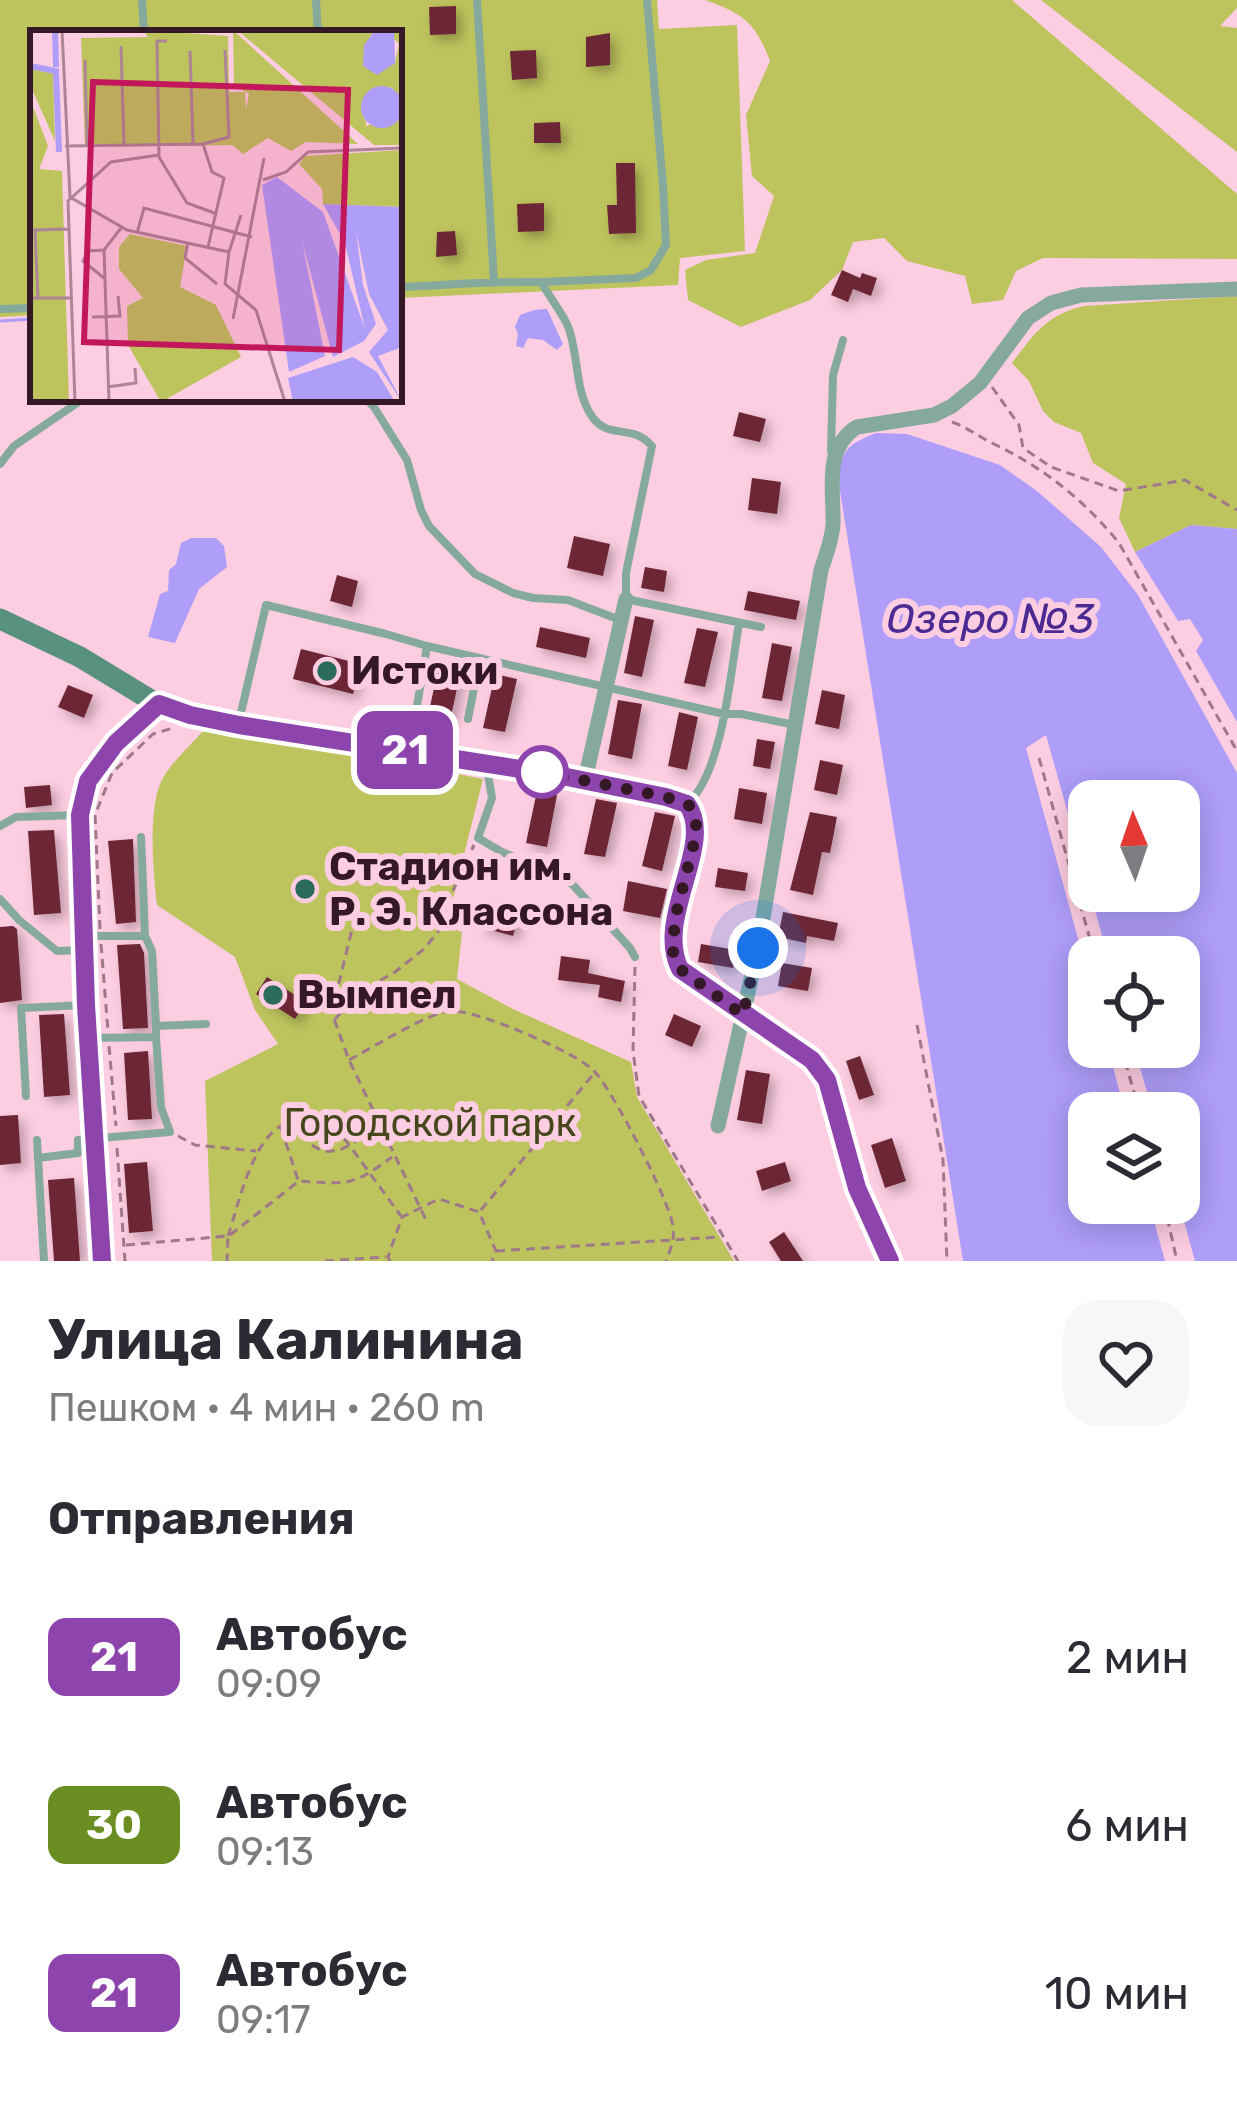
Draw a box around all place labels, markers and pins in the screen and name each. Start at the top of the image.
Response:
place label: Истоки [351,648,498,694]
marker: Истоки [314,658,340,684]
unlabelled marker [517,747,567,797]
place label: Стадион им. Р. Э. Классона [329,844,613,935]
marker: Стадион им. Р. Э. Классона [292,876,318,902]
place label: Вымпел [297,972,457,1018]
marker: Вымпел [260,982,286,1008]

